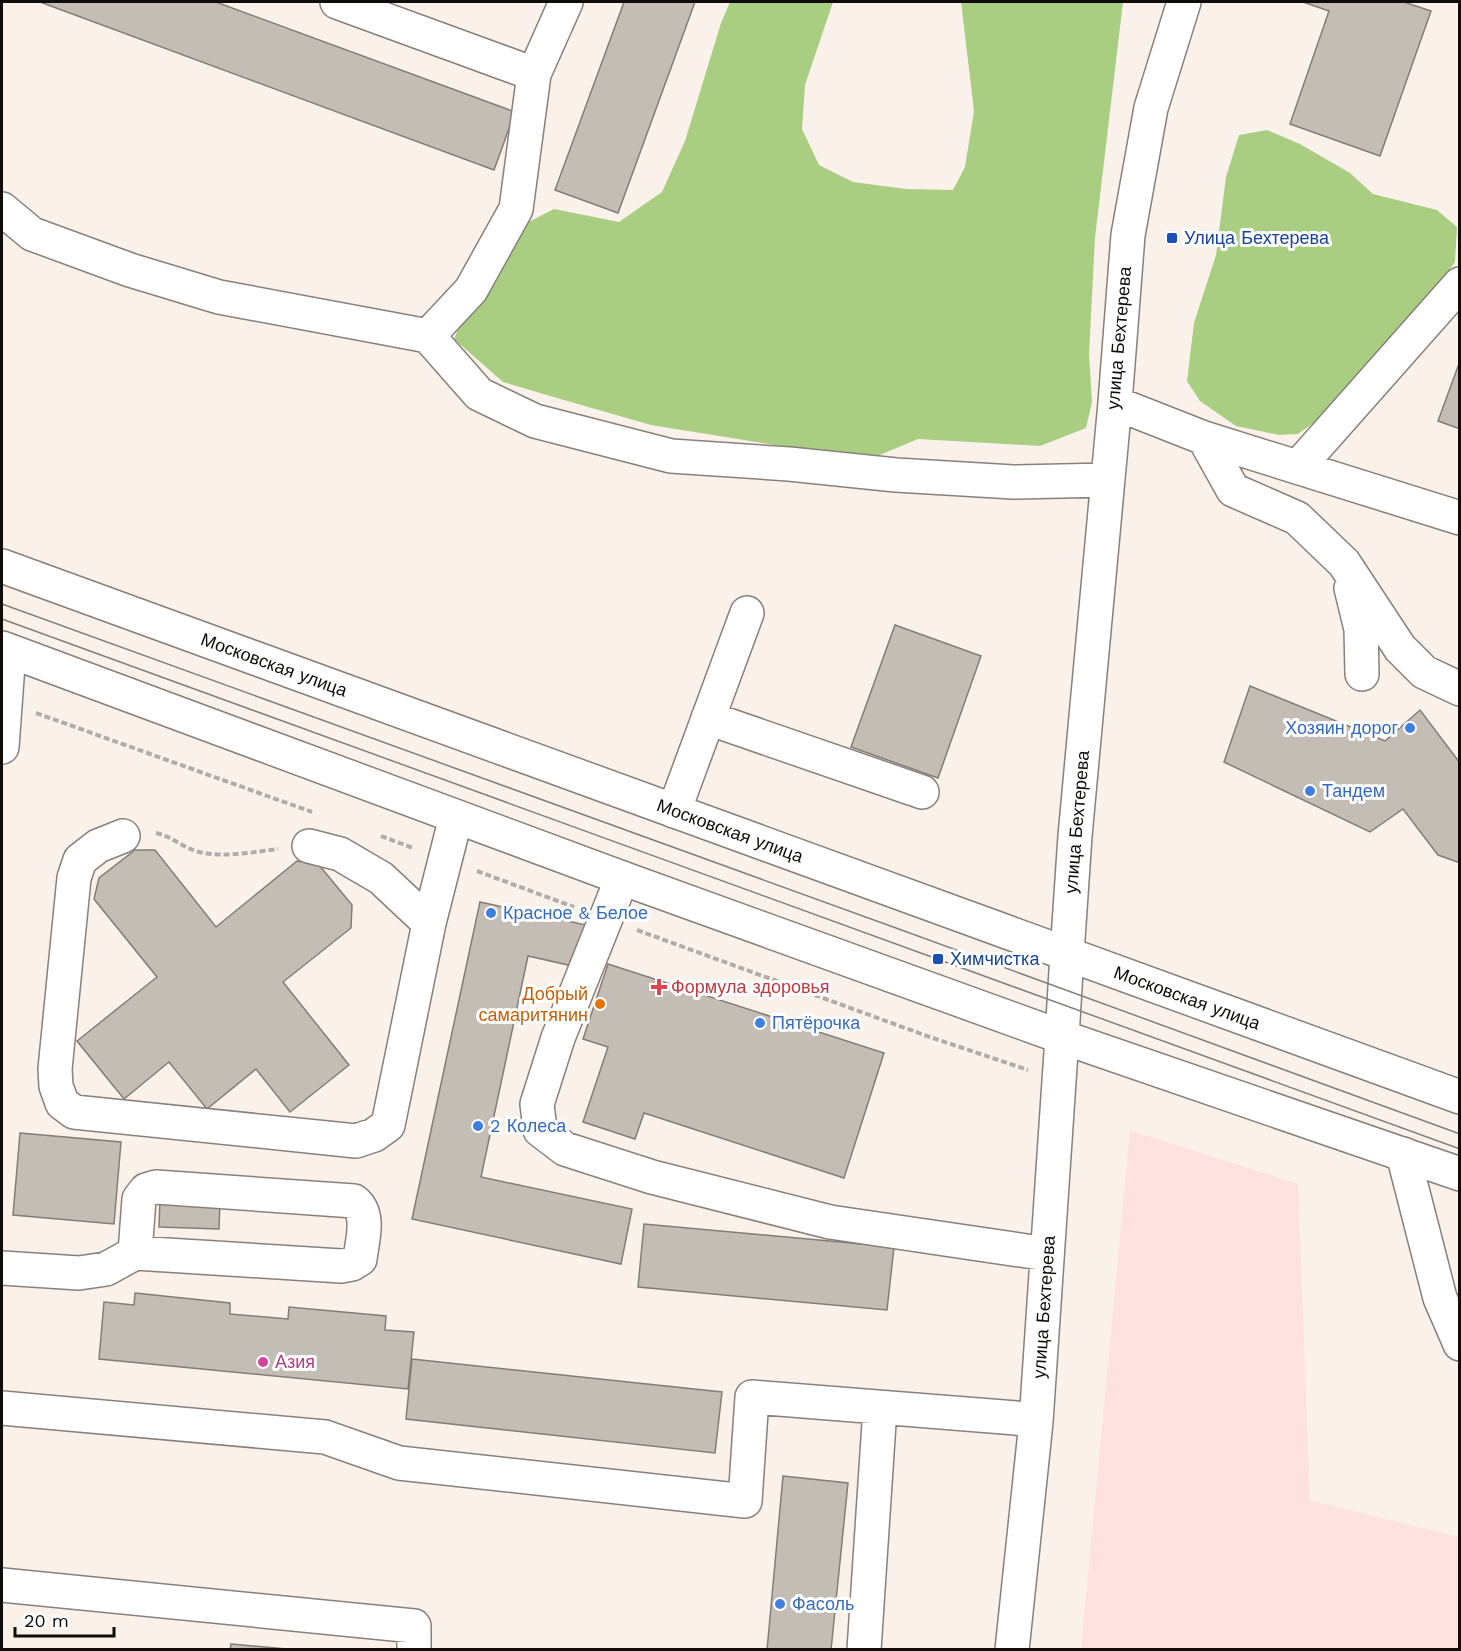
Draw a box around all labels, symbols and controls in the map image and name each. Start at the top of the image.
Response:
place label: Улица Бехтерева [1184,227,1330,248]
marker: Улица Бехтерева [1165,231,1179,245]
street label: улица Бехтерева [1102,265,1135,410]
street label: Московская улица [198,628,351,701]
place label: Хозяин дорог [1285,717,1398,738]
marker: Хозяин дорог [1403,721,1417,735]
street label: улица Бехтерева [1060,749,1093,894]
place label: Тандем [1322,780,1385,801]
marker: Тандем [1303,784,1317,798]
street label: Московская улица [654,794,807,867]
place label: Красное & Белое [503,902,648,923]
marker: Красное & Белое [484,906,498,920]
place label: Химчистка [950,948,1040,969]
marker: Химчистка [931,952,945,966]
street label: Московская улица [1111,961,1264,1034]
place label: Формула здоровья [671,976,830,997]
marker: Формула здоровья [652,980,666,994]
place label: Добрый самаритянин [479,983,588,1025]
marker: Добрый самаритянин [593,997,607,1011]
place label: Пятёрочка [772,1012,861,1033]
marker: Пятёрочка [753,1016,767,1030]
place label: 2 Колеса [490,1115,567,1136]
marker: 2 Колеса [471,1119,485,1133]
street label: улица Бехтерева [1028,1234,1059,1379]
place label: Азия [275,1351,315,1372]
marker: Азия [256,1355,270,1369]
place label: Фасоль [792,1593,854,1614]
marker: Фасоль [773,1597,787,1611]
scale bar [15,1600,114,1638]
text: 20 m [24,1610,69,1631]

